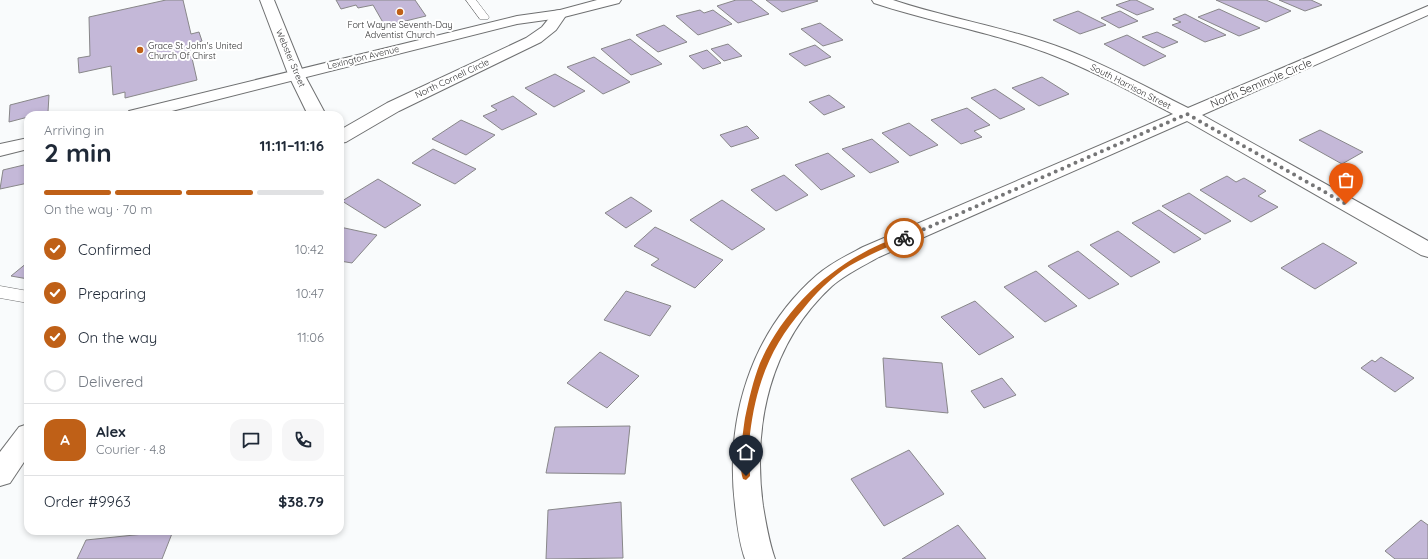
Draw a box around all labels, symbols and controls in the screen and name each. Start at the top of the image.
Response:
marker: Fort Wayne Seventh-Day Adventist Church [395,7,405,17]
place label: Fort Wayne Seventh-Day Adventist Church [347,19,453,40]
street label: Webster Street [274,27,308,89]
place label: Grace St John's United Church Of Chirst [148,40,242,61]
street label: Lexington Avenue [326,43,400,71]
marker: Grace St John's United Church Of Chirst [135,45,145,55]
street label: North Seminole Circle [1208,55,1314,111]
street label: North Cornell Circle [413,56,491,100]
street label: South Harrison Street [1089,61,1173,111]
text: Arriving in [44,122,104,138]
text: 2 min [44,136,112,169]
text: 11:11–11:16 [260,136,324,155]
pin [1329,163,1363,204]
icon: bag [1335,169,1357,191]
text: On the way · 70 m [44,201,152,217]
courier [884,218,924,258]
icon: bike [893,227,915,249]
icon: check [44,238,66,260]
text: Confirmed [78,240,151,259]
text: 10:42 [295,241,324,257]
icon: check [44,282,66,304]
text: Preparing [78,284,146,303]
text: 10:47 [296,285,324,301]
icon: check [44,326,66,348]
text: On the way [78,328,157,347]
text: 11:06 [297,329,324,345]
text: Delivered [78,372,143,391]
button: chat [230,419,272,461]
button: phone [282,419,324,461]
text: Alex [96,422,126,441]
text: A [60,430,70,449]
pin [729,435,763,476]
text: Courier · 4.8 [96,441,166,457]
icon: home [735,441,757,463]
text: Order #9963 [44,492,131,511]
text: $38.79 [278,492,324,511]

